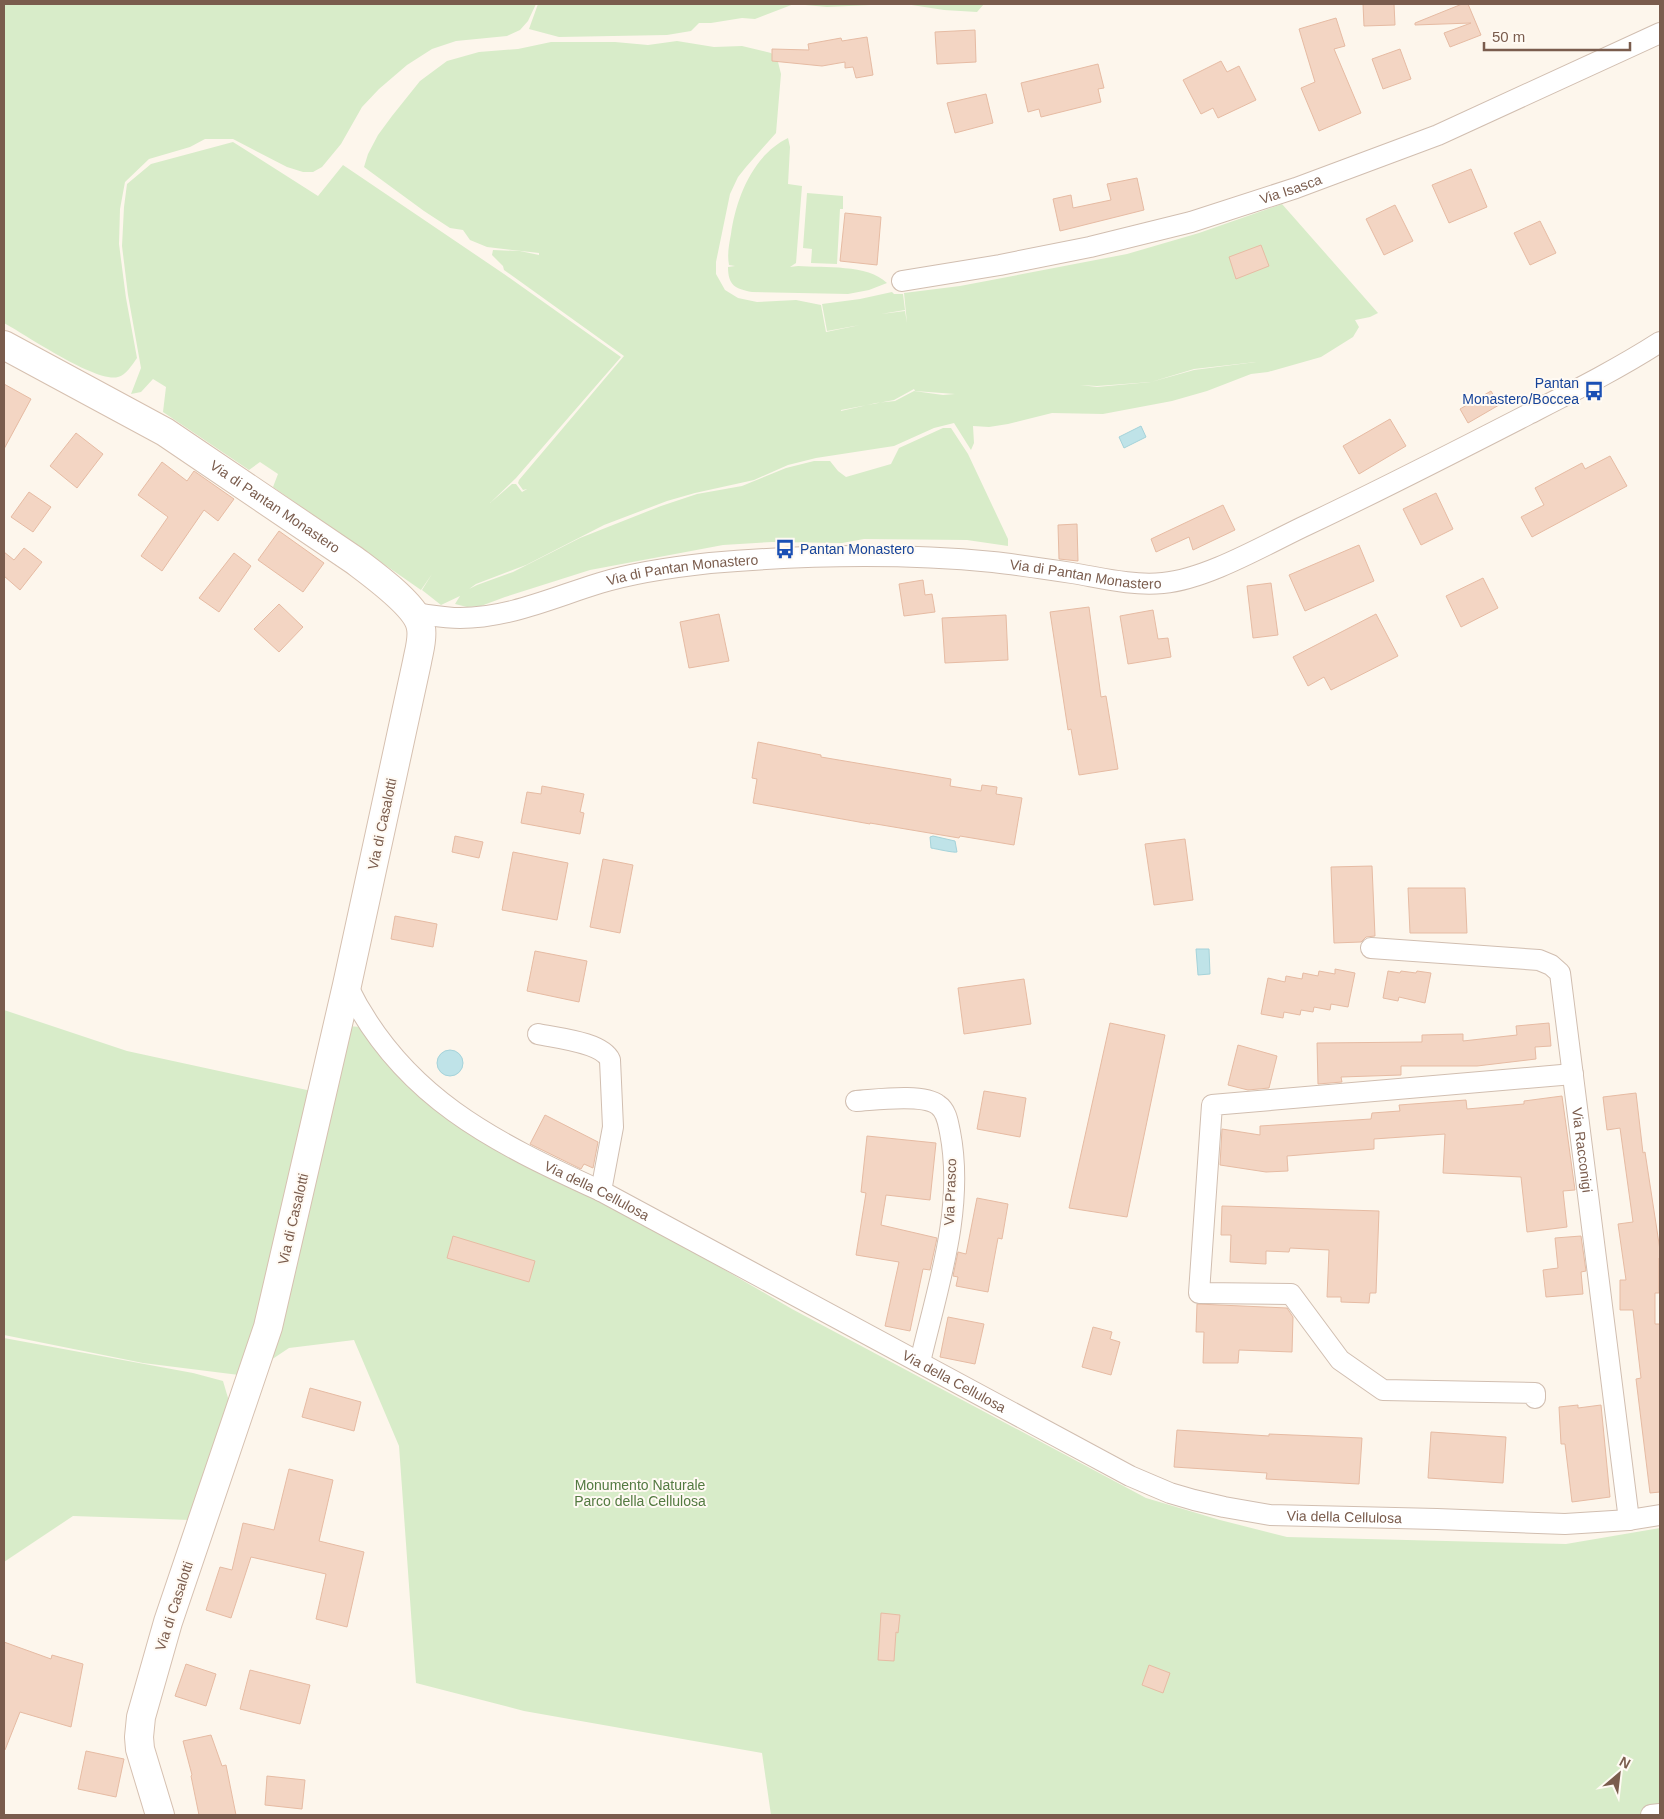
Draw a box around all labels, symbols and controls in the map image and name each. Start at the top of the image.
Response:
scale bar [1484,20,1630,52]
text: 50 m [1492,28,1525,45]
street label: Via Isasca [1258,171,1324,207]
place label: Pantan Monastero/Boccea [1462,375,1579,407]
bus stop icon: Pantan Monastero/Boccea [1583,380,1605,402]
street label: Via di Pantan Monastero [207,457,343,556]
bus stop icon: Pantan Monastero [774,538,796,560]
place label: Pantan Monastero [800,541,915,557]
street label: Via di Pantan Monastero [605,551,759,589]
street label: Via di Pantan Monastero [1009,556,1162,592]
street label: Via di Casalotti [364,777,400,871]
street label: Via Racconigi [1569,1107,1596,1194]
street label: Via della Cellulosa [542,1158,652,1224]
street label: Via Prasco [941,1158,959,1226]
street label: Via di Casalotti [275,1172,311,1266]
street label: Via della Cellulosa [900,1347,1009,1416]
park label: Monumento Naturale Parco della Cellulosa [574,1477,706,1509]
street label: Via della Cellulosa [1287,1507,1402,1526]
street label: Via di Casalotti [152,1559,196,1653]
north arrow [1594,1749,1644,1799]
text: N [1617,1753,1633,1772]

